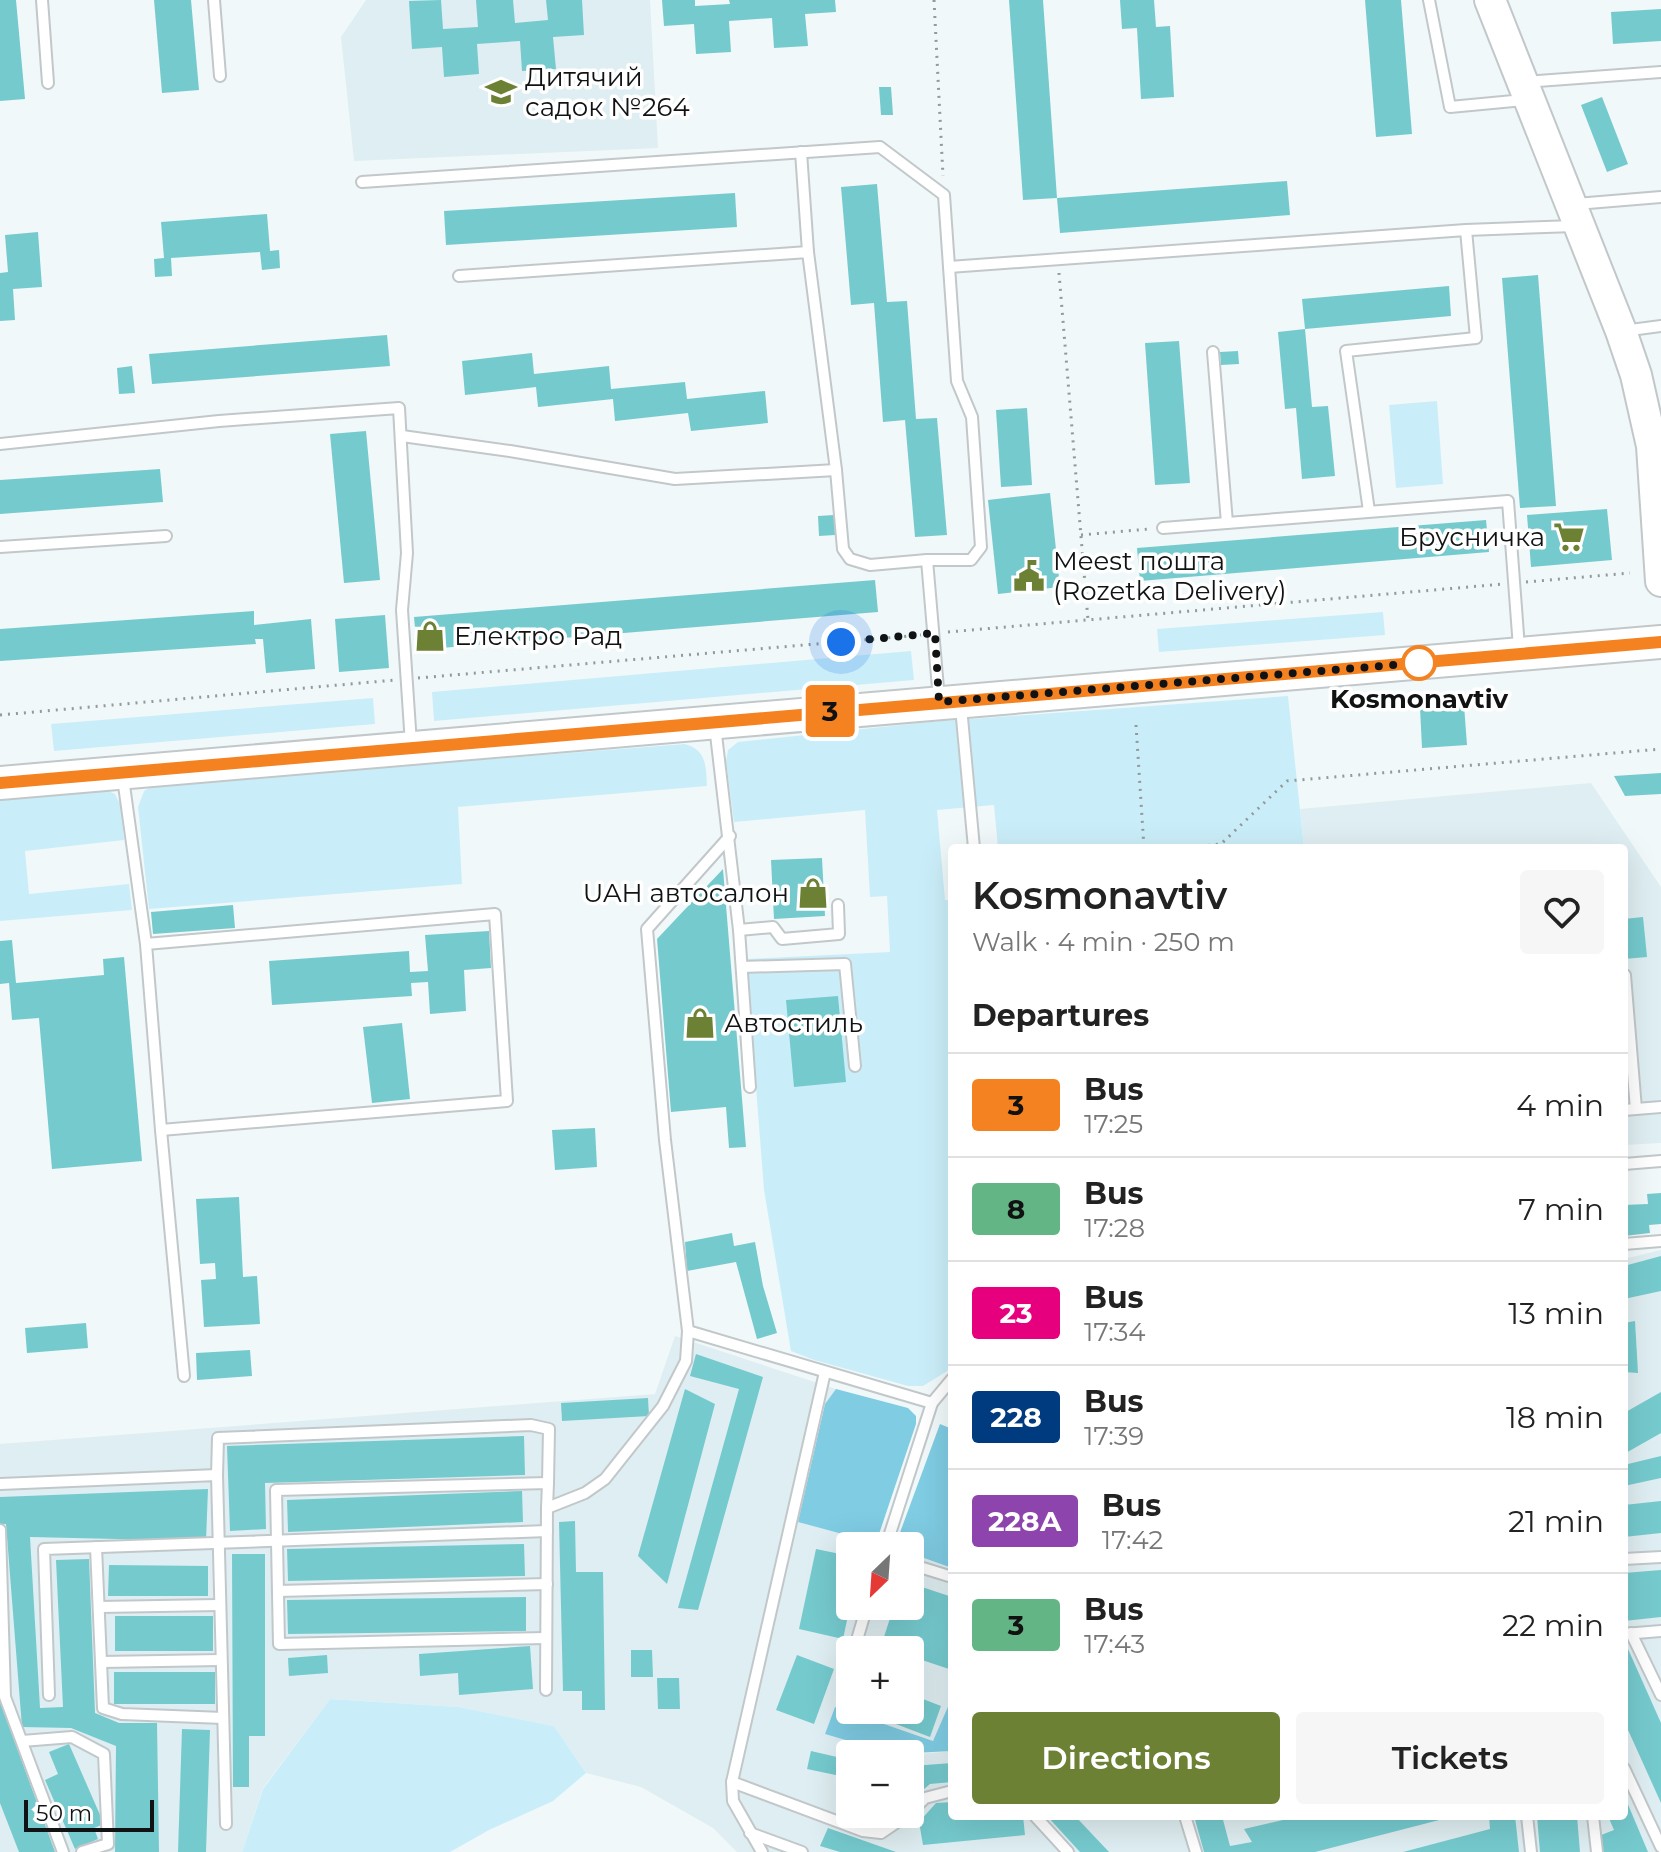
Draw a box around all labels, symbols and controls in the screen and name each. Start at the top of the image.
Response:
place label: Дитячий садок №264 [525,61,690,123]
school or university icon: Дитячий садок №264 [484,75,518,109]
supermarket icon: Брусничка [1552,520,1586,554]
place label: Брусничка [1399,521,1545,553]
place label: Meest пошта (Rozetka Delivery) [1053,545,1287,607]
public building icon: Meest пошта (Rozetka Delivery) [1012,559,1046,593]
shop icon: Електро Рад [413,619,447,653]
place label: Електро Рад [454,620,622,652]
your location [821,622,861,662]
marker: Kosmonavtiv [1402,646,1436,680]
place label: Kosmonavtiv [1330,683,1508,715]
line badge: 3 [804,685,856,737]
text: 3 [822,694,838,728]
button: heart [1520,870,1604,954]
text: Kosmonavtiv [972,872,1227,919]
shop icon: UAH автосалон [796,876,830,910]
place label: UAH автосалон [583,877,789,909]
text: Walk · 4 min · 250 m [972,926,1235,958]
text: Departures [972,997,1149,1034]
shop icon: Автостиль [683,1006,717,1040]
place label: Автостиль [724,1007,863,1039]
text: Bus [1084,1071,1144,1108]
text: 4 min [1516,1087,1604,1124]
text: 3 [1008,1088,1024,1122]
text: 17:25 [1084,1108,1143,1140]
text: Bus [1084,1175,1144,1212]
text: 7 min [1518,1191,1604,1228]
text: 8 [1007,1192,1025,1226]
text: 17:28 [1084,1212,1145,1244]
text: Bus [1084,1279,1144,1316]
text: 13 min [1508,1295,1604,1332]
text: 23 [999,1296,1033,1330]
text: 17:34 [1084,1316,1146,1348]
text: Bus [1084,1383,1144,1420]
text: 18 min [1506,1399,1604,1436]
text: 228 [990,1400,1042,1434]
text: 17:39 [1084,1420,1144,1452]
text: Bus [1102,1487,1161,1524]
text: 21 min [1508,1503,1604,1540]
text: 228А [988,1504,1062,1538]
text: 17:42 [1102,1524,1163,1556]
north arrow [836,1532,924,1620]
map controls [836,1532,924,1828]
text: Bus [1084,1591,1144,1628]
text: 22 min [1502,1607,1604,1644]
text: 3 [1008,1608,1024,1642]
text: 17:43 [1084,1628,1145,1660]
button: + [836,1636,924,1724]
button: Directions [972,1712,1280,1804]
button: Tickets [1296,1712,1604,1804]
button: − [836,1740,924,1828]
scale bar [24,1796,154,1832]
text: 50 m [36,1800,92,1827]

